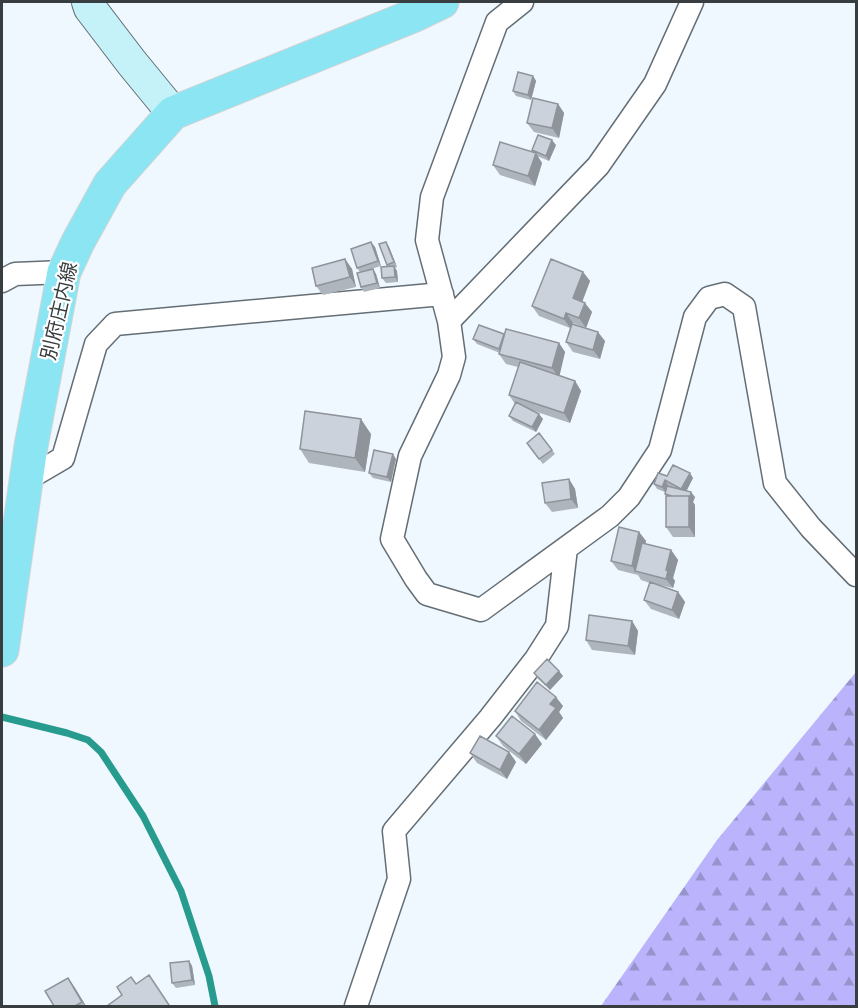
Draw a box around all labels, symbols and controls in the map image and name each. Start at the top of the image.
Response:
street label: 別府庄内線 [36,260,82,362]

